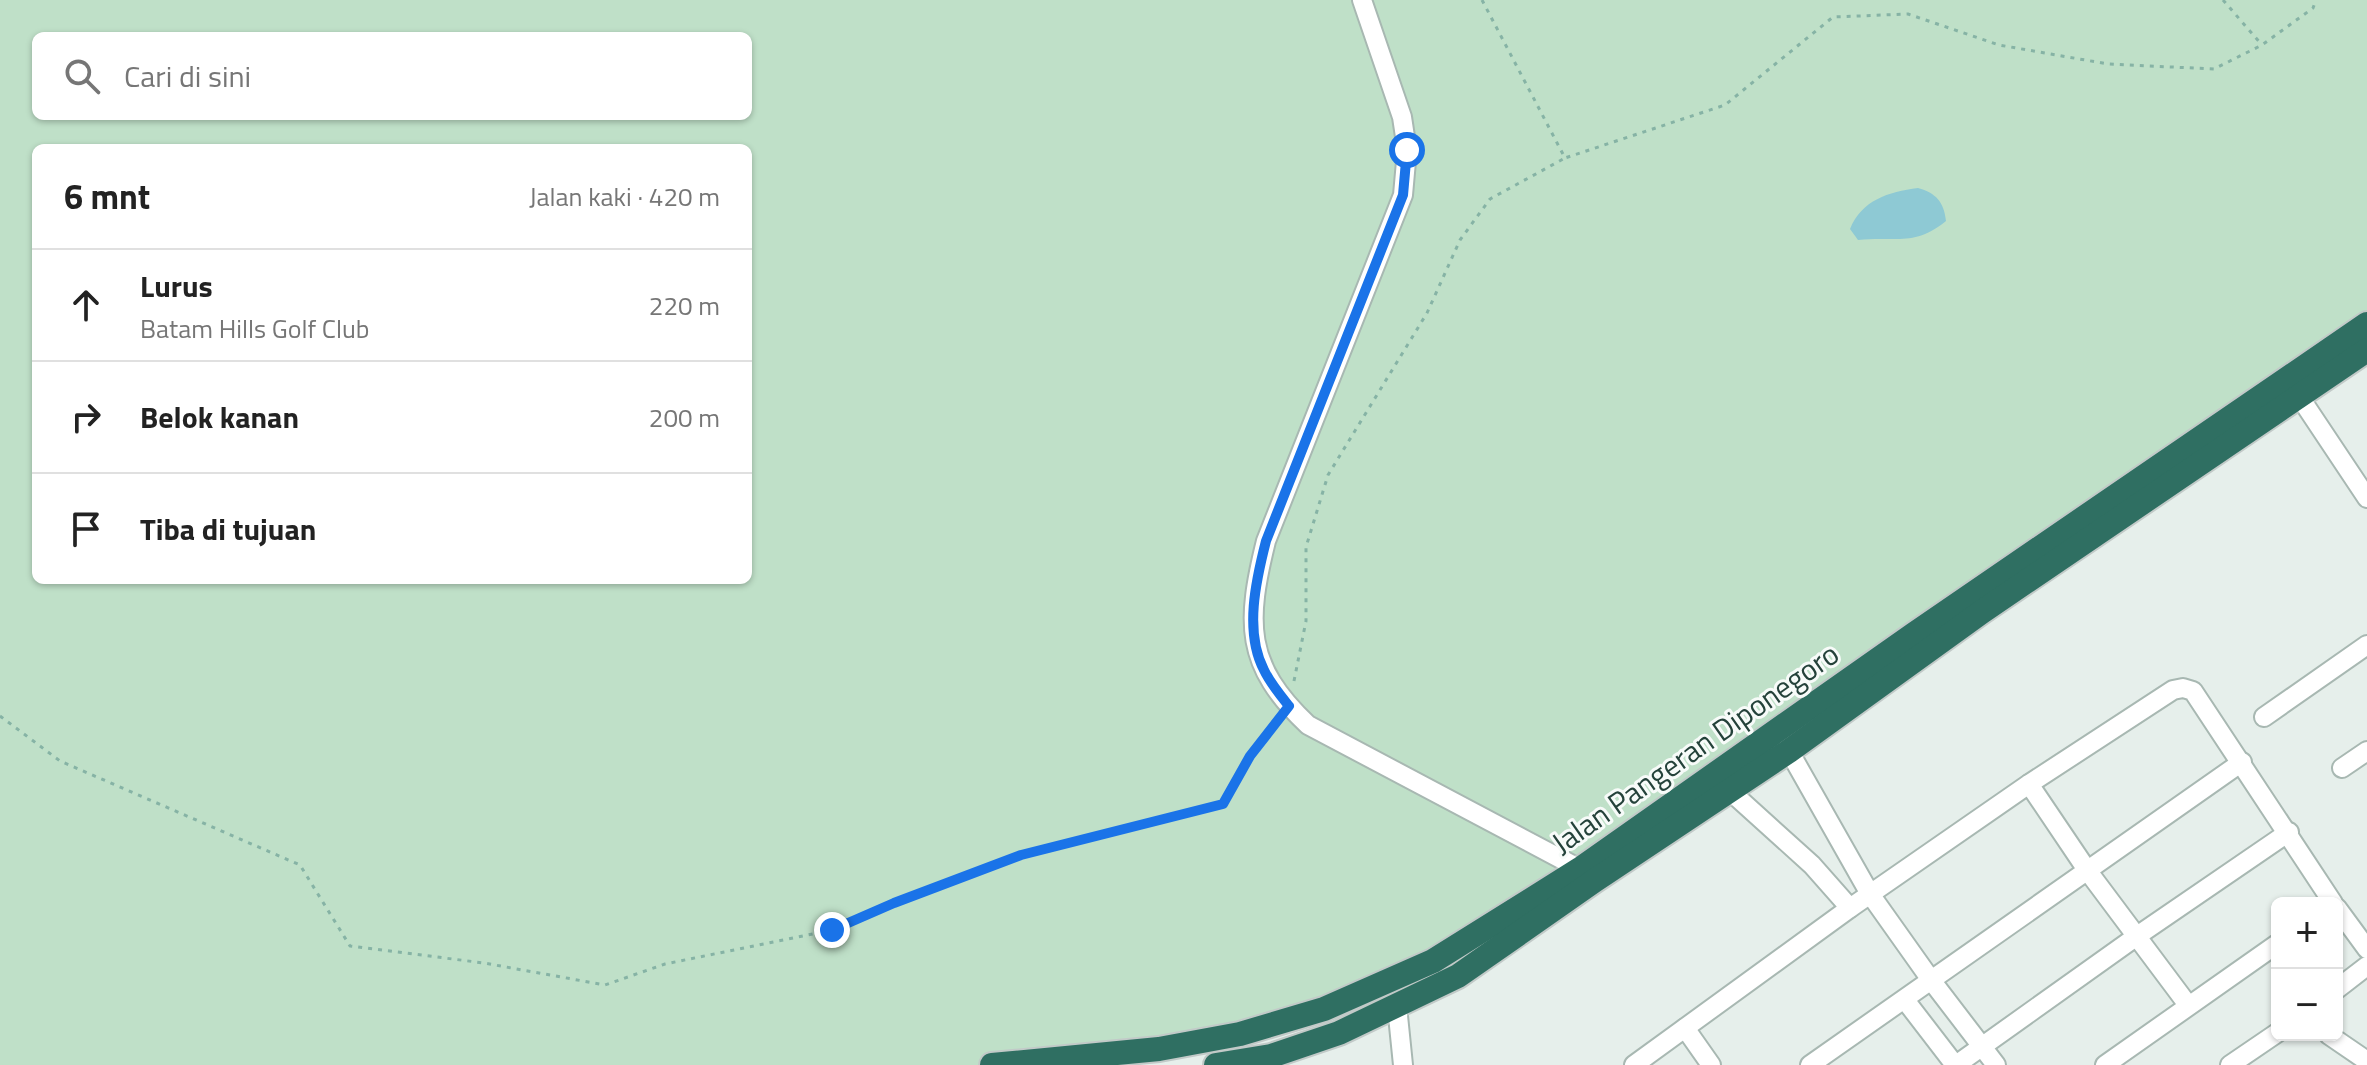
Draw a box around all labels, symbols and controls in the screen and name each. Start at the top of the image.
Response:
search box [32,32,752,120]
text: Cari di sini [124,53,251,99]
icon: search [60,54,104,98]
route start [1389,132,1425,168]
text: 6 mnt [64,170,150,222]
text: Jalan kaki · 420 m [529,177,720,216]
text: Lurus [140,263,213,309]
icon: ahead [64,283,108,327]
text: 220 m [649,286,720,325]
text: Batam Hills Golf Club [140,309,369,348]
text: Belok kanan [140,394,299,440]
icon: right [64,395,108,439]
text: 200 m [649,398,720,437]
text: Tiba di tujuan [140,506,316,552]
icon: arrive [64,507,108,551]
street label: Jalan Pangeran Diponegoro [1542,631,1848,865]
map controls [2271,897,2343,1041]
button: + [2271,897,2343,969]
route end [814,912,850,948]
button: − [2271,969,2343,1041]

